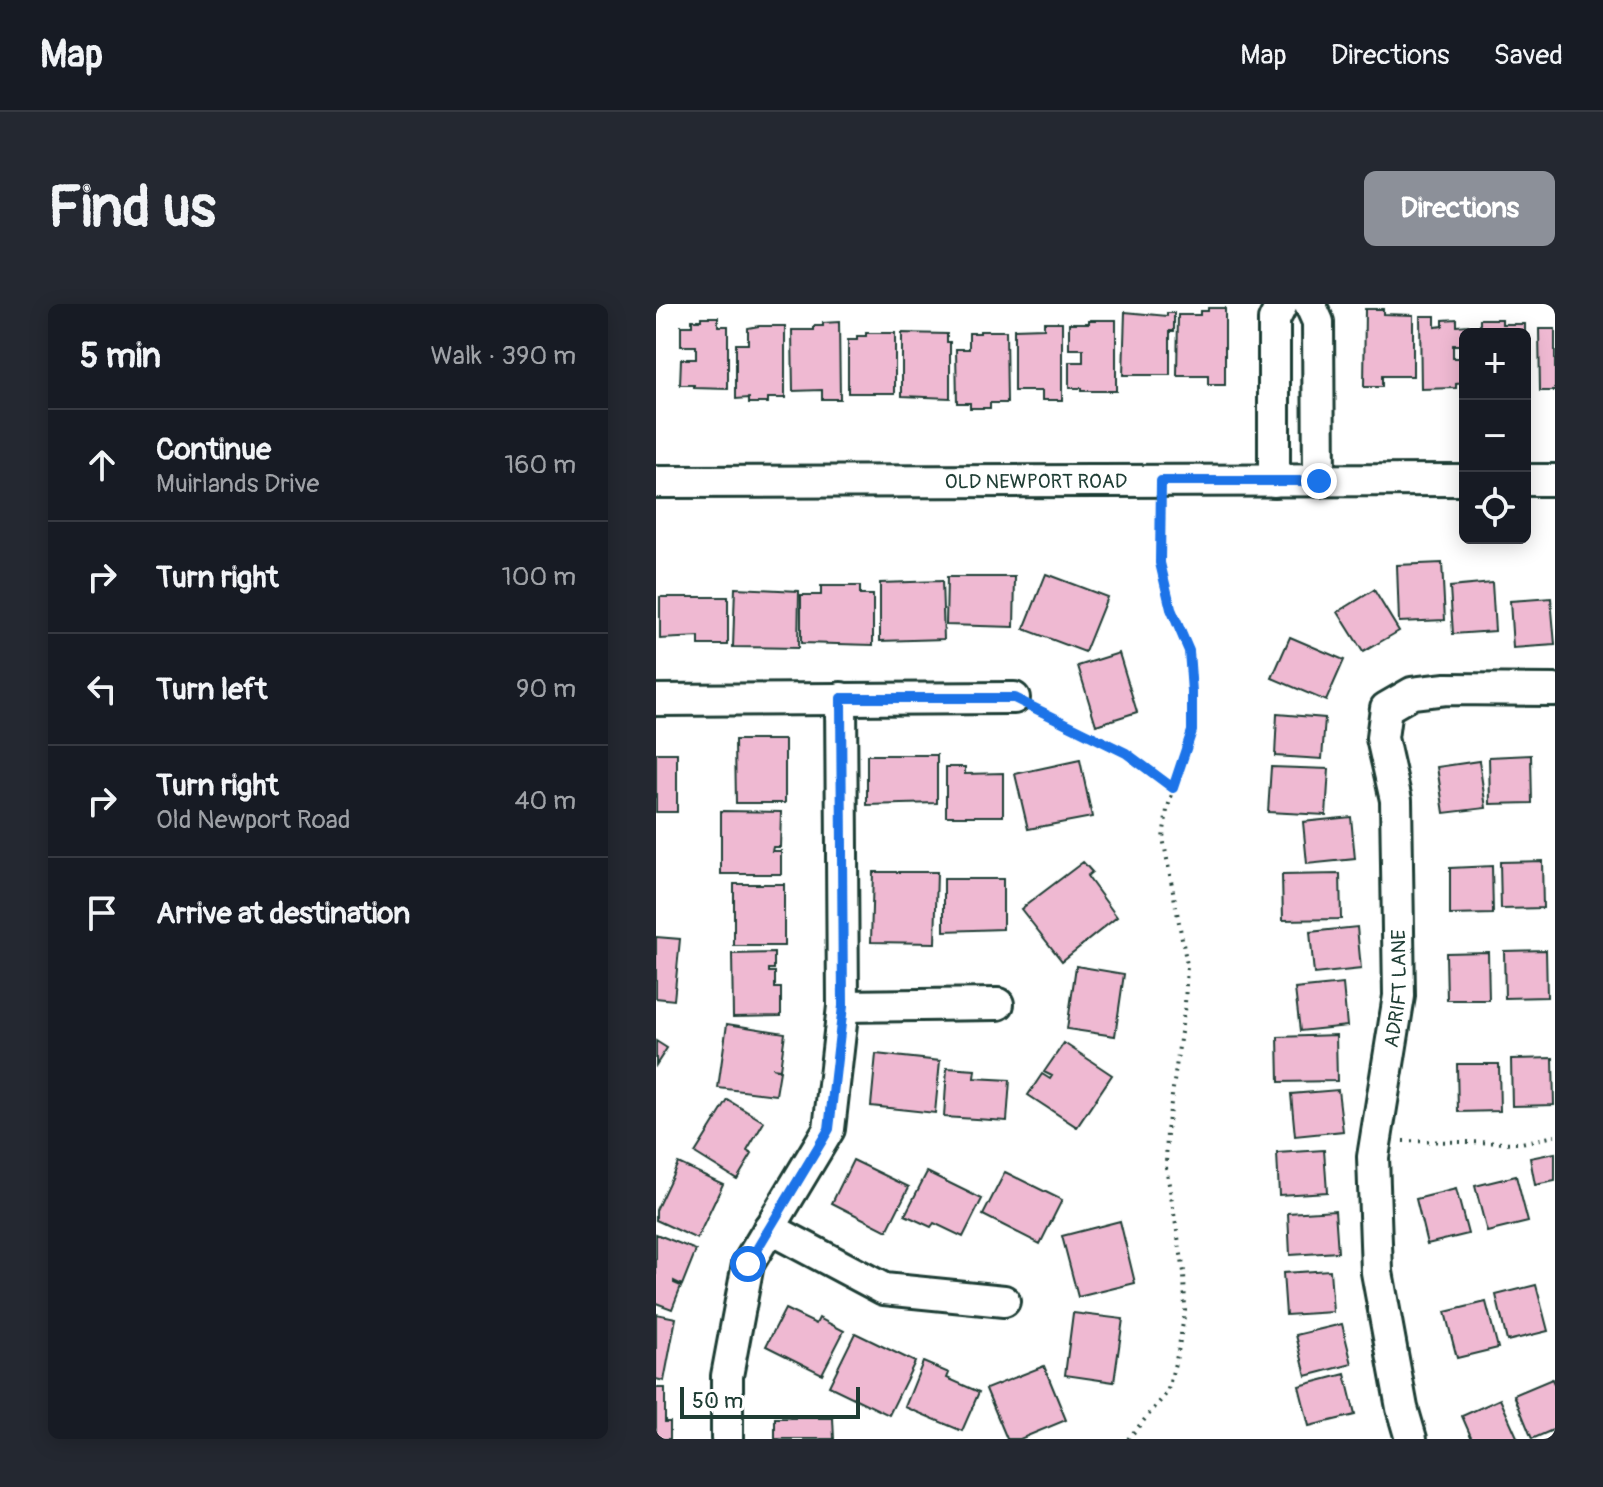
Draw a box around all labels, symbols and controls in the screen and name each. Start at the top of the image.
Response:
text: Map [40,31,103,79]
text: Map [1240,38,1287,73]
text: Directions [1331,38,1450,73]
text: Saved [1494,38,1563,73]
button: Directions [1364,171,1555,246]
text: Find us [48,174,216,243]
map controls [1459,328,1531,544]
button: + [1459,328,1531,400]
text: 5 min [80,335,161,378]
text: Walk · 390 m [431,340,576,372]
button: − [1459,400,1531,472]
text: Continue [156,431,271,468]
icon: ahead [80,443,124,487]
text: 160 m [504,449,576,481]
route end [1301,463,1337,499]
text: Muirlands Drive [156,468,319,500]
street label: OLD NEWPORT ROAD [945,468,1127,494]
button: locate [1459,472,1531,544]
icon: right [80,555,124,599]
text: Turn right [156,559,279,596]
text: 100 m [502,561,576,593]
icon: left [80,667,124,711]
text: Turn left [156,671,267,708]
text: 90 m [516,673,576,705]
text: Turn right [156,767,279,804]
icon: right [80,779,124,823]
text: 40 m [514,785,576,817]
text: Old Newport Road [156,804,351,836]
icon: arrive [80,891,124,935]
text: Arrive at destination [156,895,410,932]
street label: ADRIFT LANE [1378,929,1412,1049]
route start [730,1246,766,1282]
scale bar [680,1383,860,1419]
text: 50 m [692,1387,743,1415]

